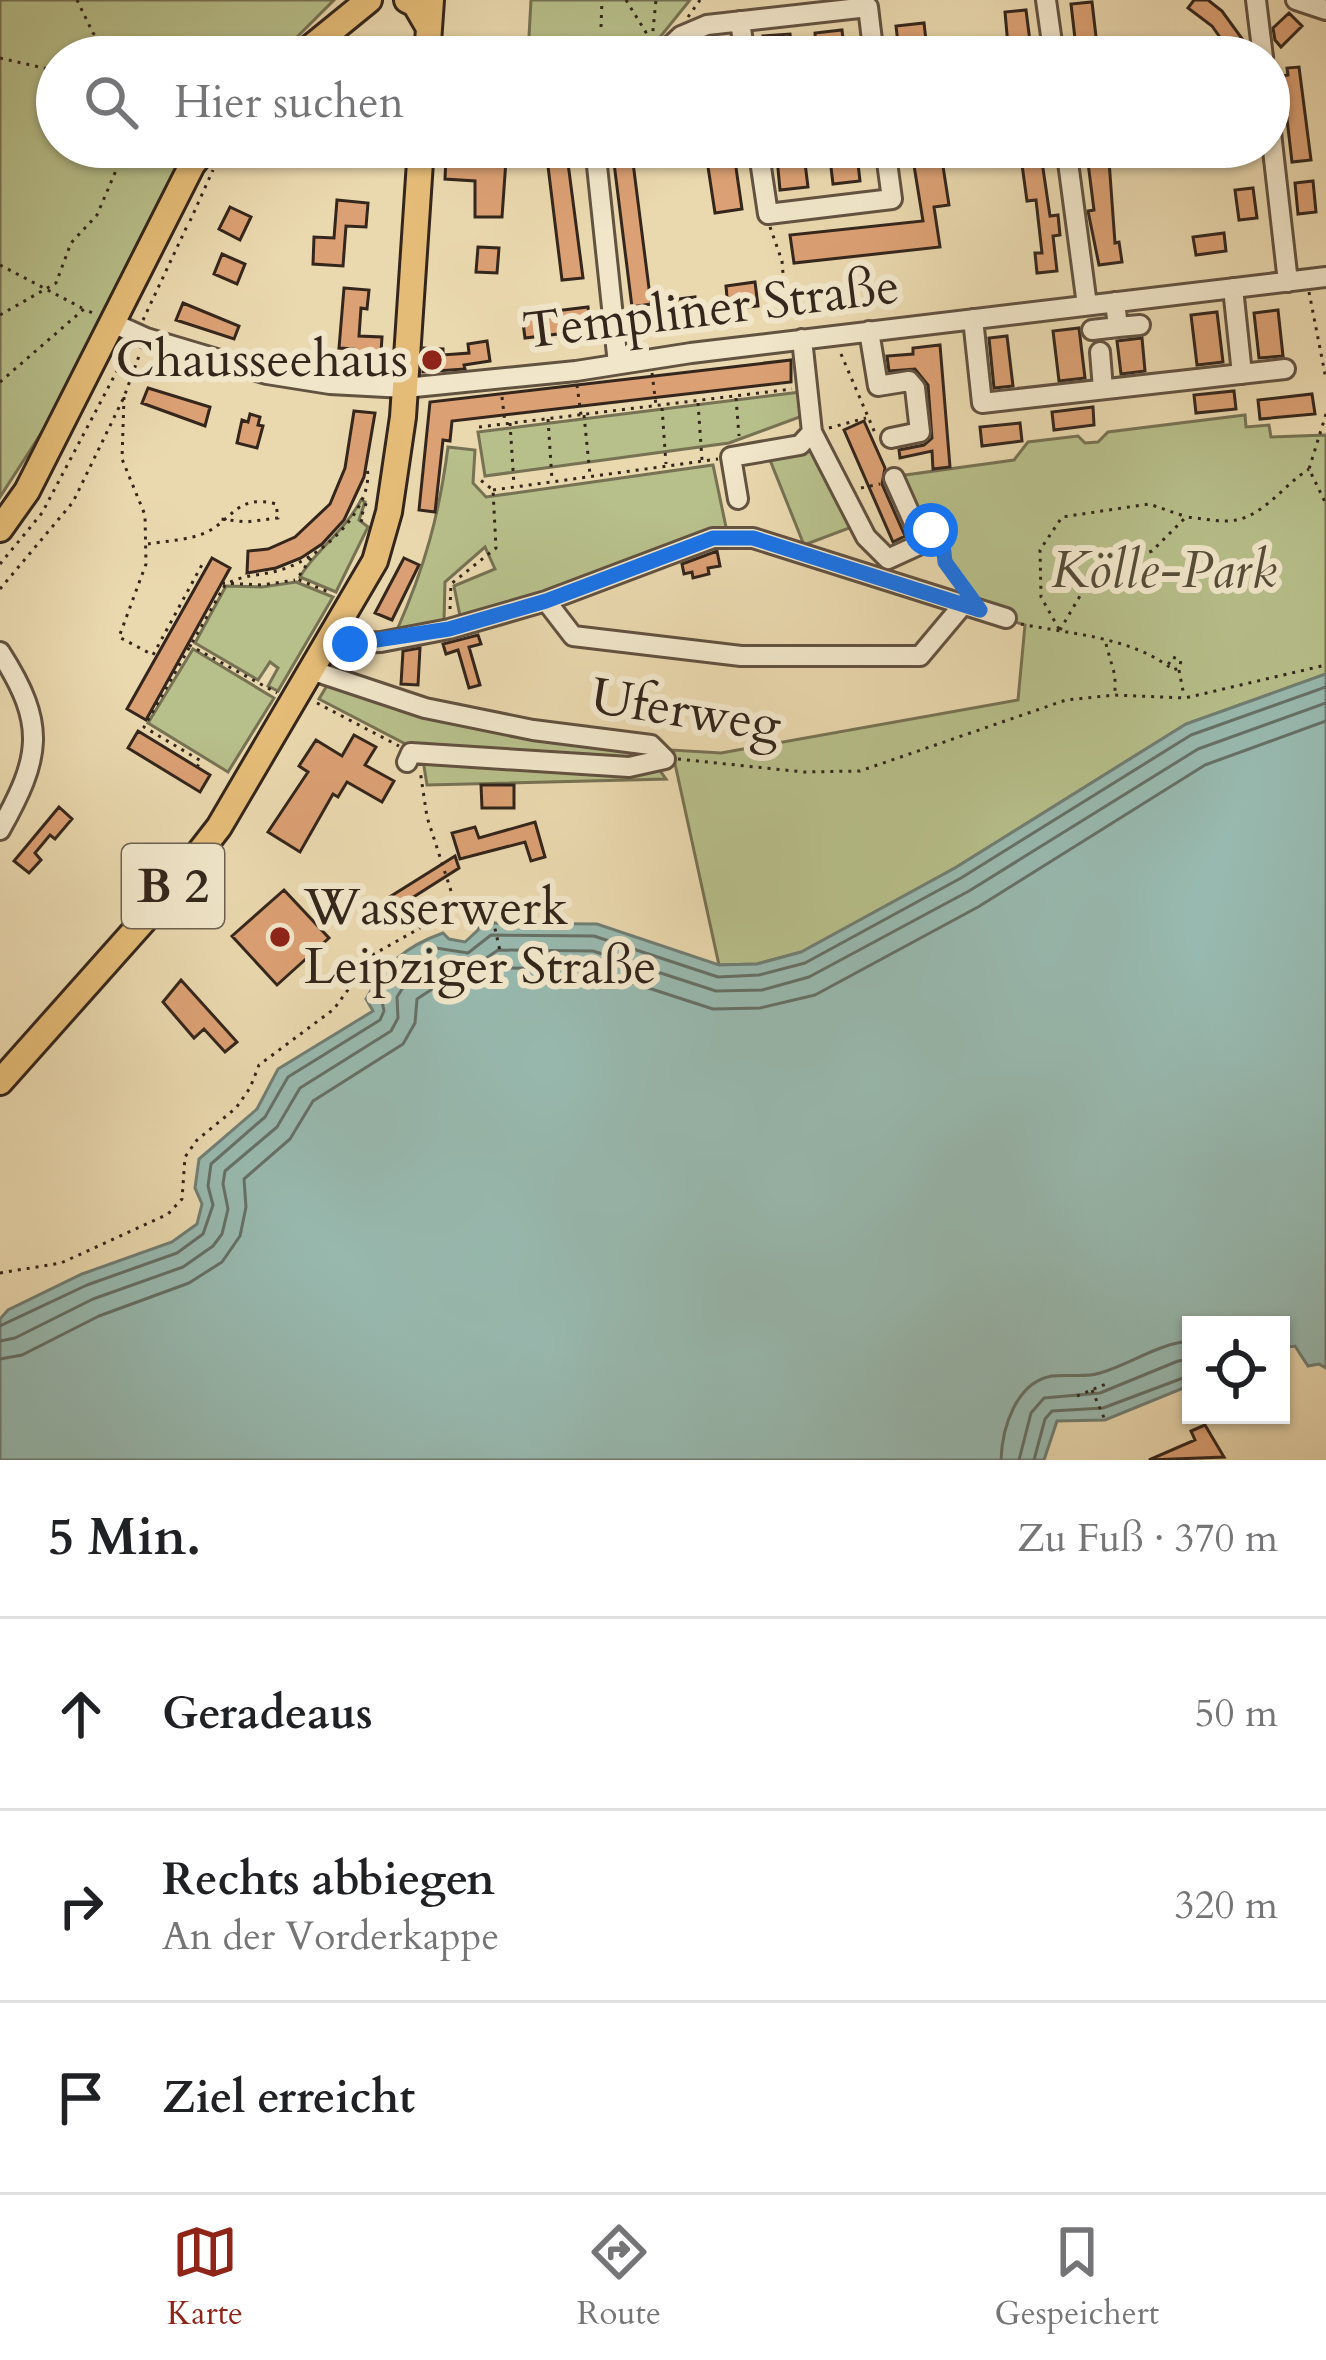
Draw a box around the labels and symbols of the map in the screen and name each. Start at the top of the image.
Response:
street label: Templiner Straße [519,251,903,367]
place label: Chausseehaus [115,325,408,395]
marker: Chausseehaus [419,347,445,373]
route start [904,503,958,557]
park label: Kölle-Park [1051,536,1277,606]
route end [323,617,377,671]
street label: Uferweg [586,661,786,761]
road number: B 2 [122,844,224,928]
place label: Wasserwerk Leipziger Straße [303,873,657,1002]
marker: Wasserwerk Leipziger Straße [267,924,293,950]

